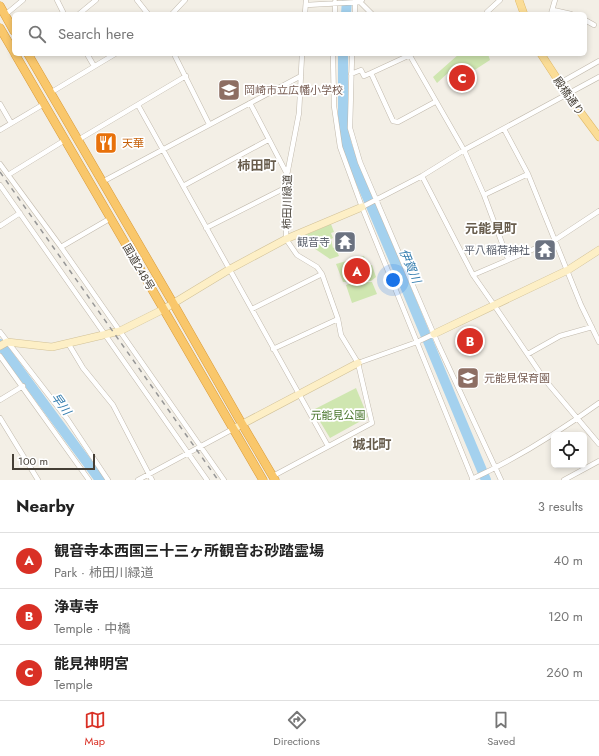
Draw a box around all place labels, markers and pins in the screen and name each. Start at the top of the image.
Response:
pin: C [449,63,475,93]
school or university icon: 岡崎市立広幡小学校 [216,77,242,103]
place label: 岡崎市立広幡小学校 [244,82,343,98]
restaurant icon: 天華 [93,130,119,156]
place label: 天華 [122,135,144,151]
temple icon: 観音寺 [332,229,358,255]
place label: 観音寺 [297,234,330,250]
temple icon: 平八稲荷神社 [532,237,558,263]
place label: 平八稲荷神社 [464,242,530,258]
pin: A [344,256,370,286]
pin: B [457,326,483,356]
school or university icon: 元能見保育園 [455,365,481,391]
place label: 元能見保育園 [484,370,550,386]

